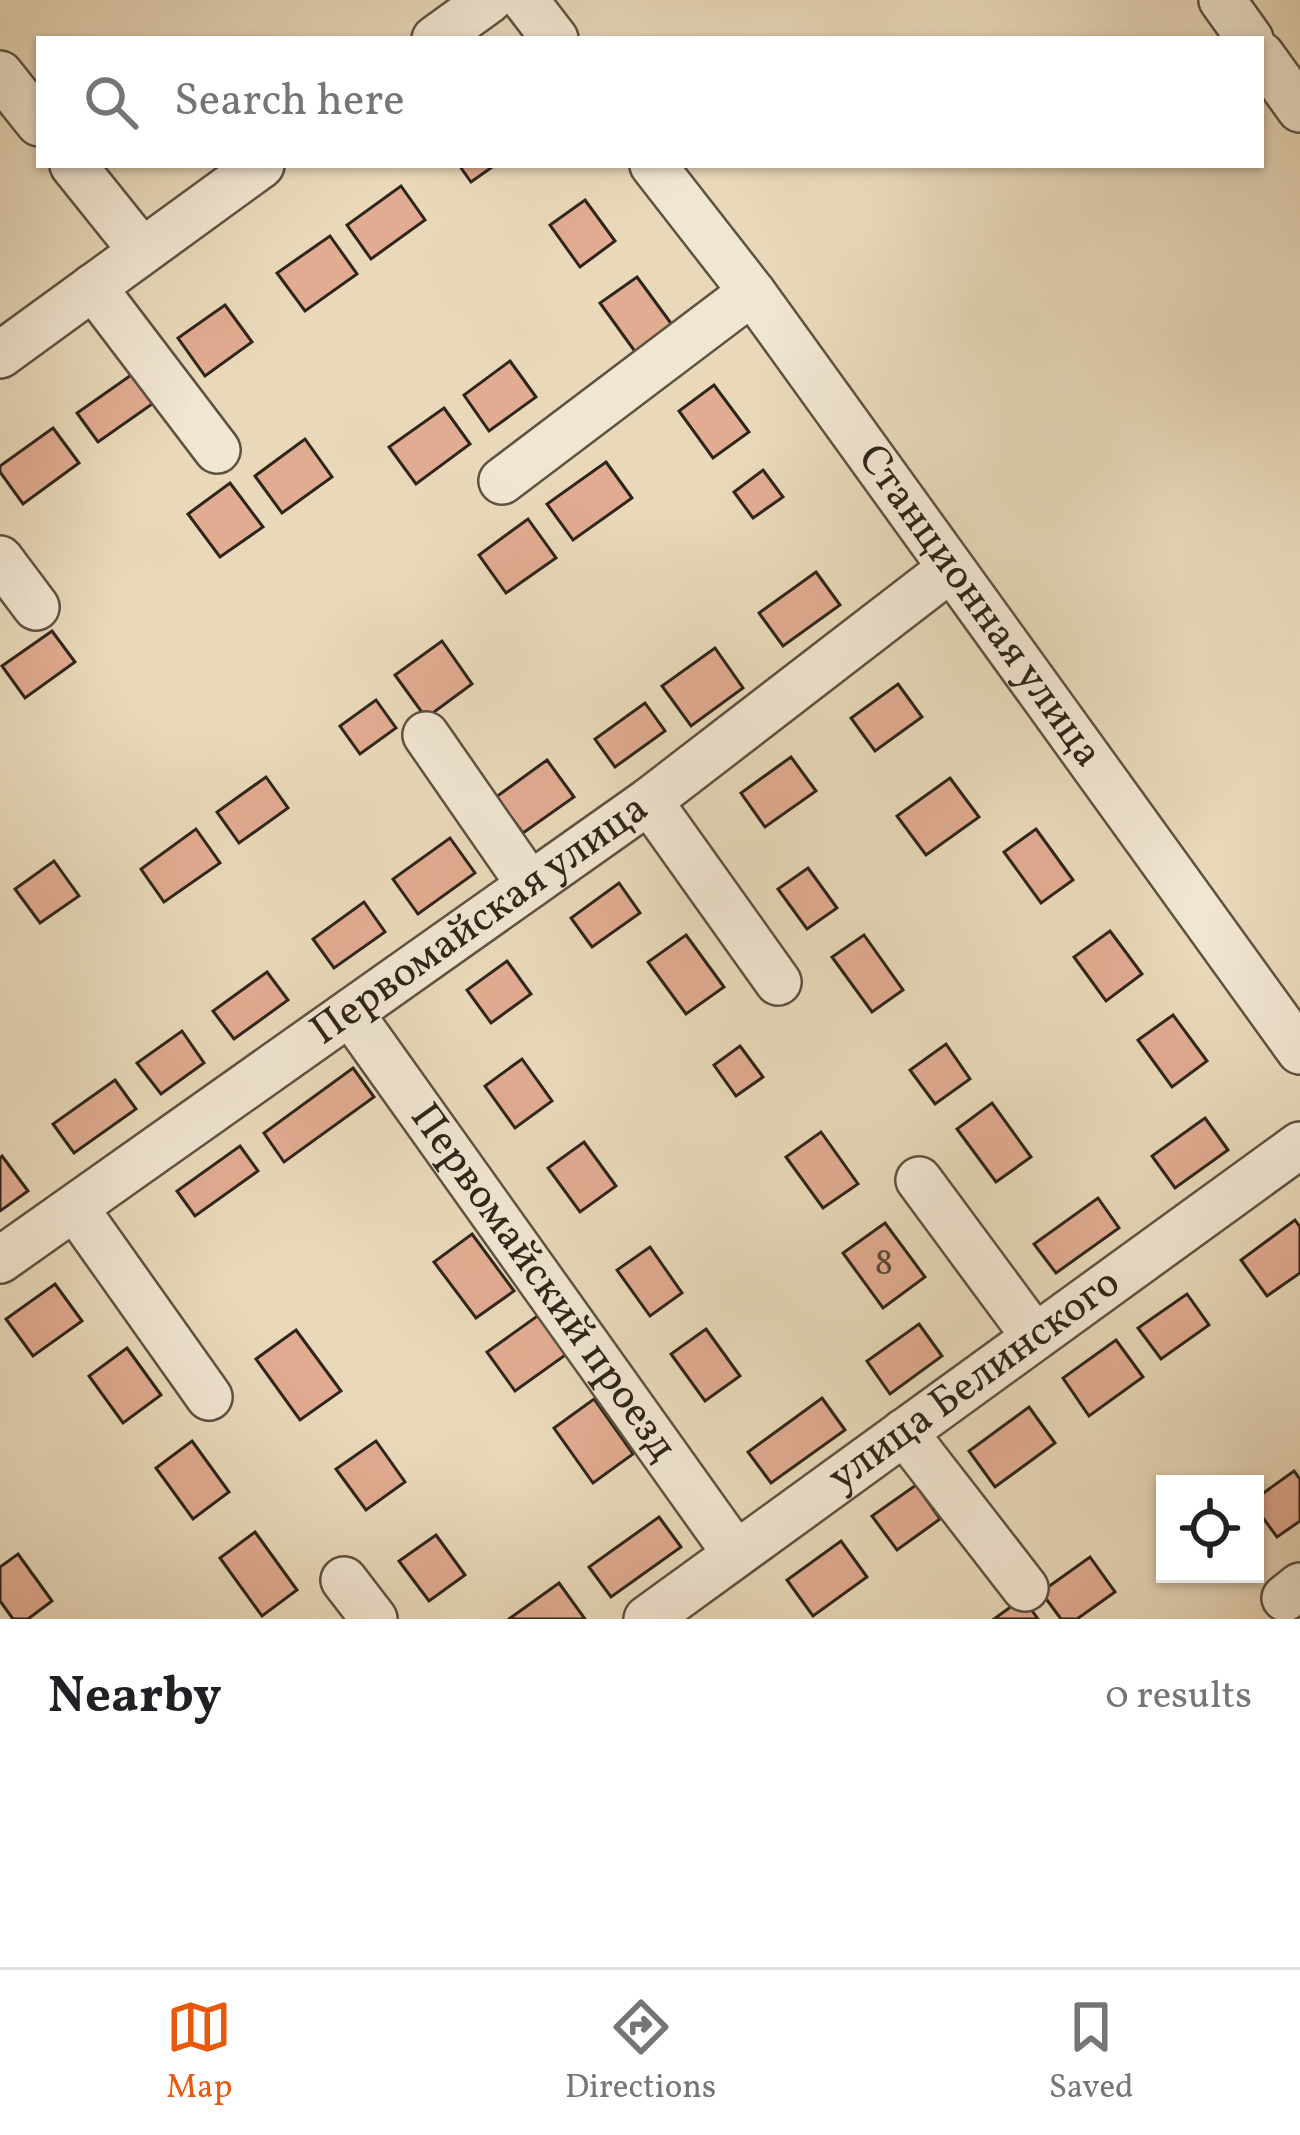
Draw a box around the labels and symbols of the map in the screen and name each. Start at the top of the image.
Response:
street label: Станционная улица [842,433,1116,780]
street label: Первомайская улица [299,780,661,1060]
street label: Первомайский проезд [395,1092,691,1474]
house number: 8 [875,1240,893,1290]
street label: улица Белинского [816,1255,1133,1507]

